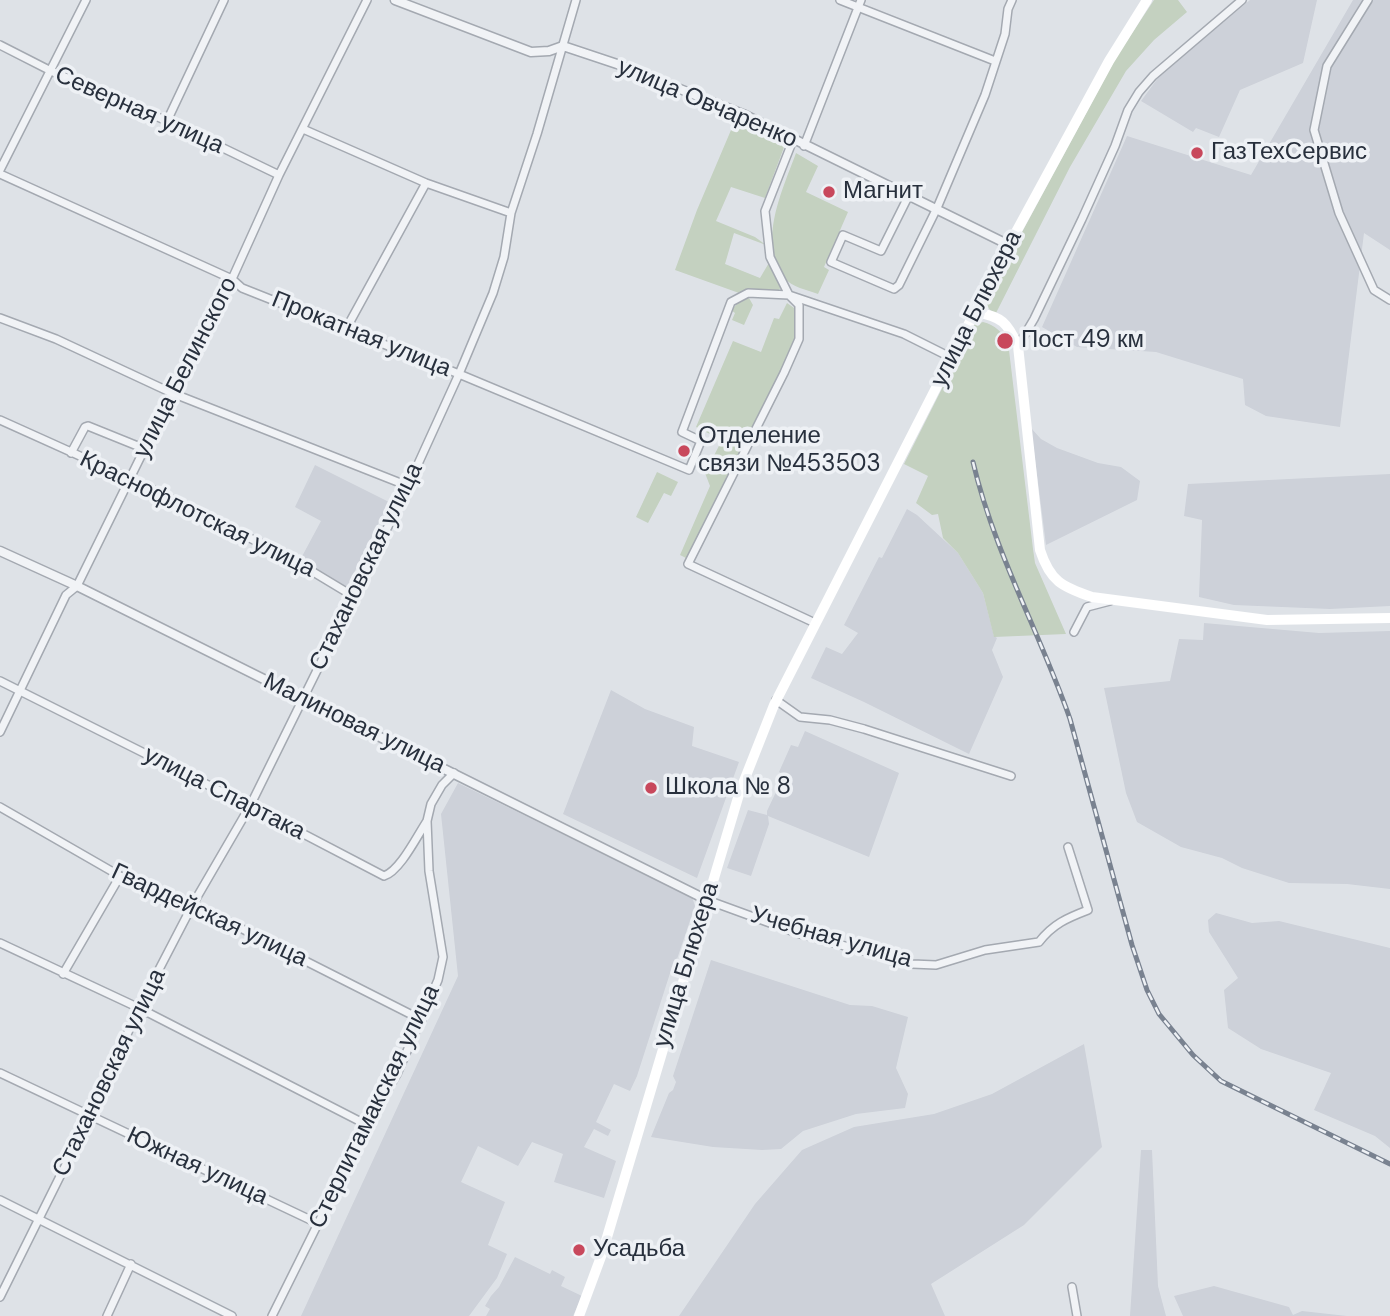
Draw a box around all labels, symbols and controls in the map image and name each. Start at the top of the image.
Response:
street label: улица Овчаренко [613,53,801,155]
street label: Северная улица [50,61,228,161]
place label: ГазТехСервис [1211,139,1367,167]
marker: ГазТехСервис [1189,145,1205,161]
place label: Магнит [843,178,923,206]
marker: Магнит [821,184,837,200]
street label: улица Блюхера [925,226,1029,392]
street label: улица Белинского [128,273,244,463]
street label: Прокатная улица [267,286,455,384]
place label: Пост 49 км [1021,327,1144,355]
marker: Пост 49 км [995,331,1015,351]
place label: Отделение связи №453503 [698,423,881,479]
marker: Отделение связи №453503 [676,443,692,459]
street label: Краснофлотская улица [75,445,319,585]
street label: Стахановская улица [304,459,430,675]
street label: Малиновая улица [258,667,450,781]
street label: улица Спартака [138,741,310,847]
place label: Школа № 8 [665,774,791,802]
marker: Школа № 8 [643,780,659,796]
street label: Гвардейская улица [106,858,312,974]
street label: улица Блюхера [648,879,726,1051]
street label: Учебная улица [747,901,915,975]
street label: Стахановская улица [47,965,173,1181]
street label: Стерлитамакская улица [303,980,447,1234]
street label: Южная улица [122,1122,272,1212]
place label: Усадьба [593,1236,685,1264]
marker: Усадьба [571,1242,587,1258]

